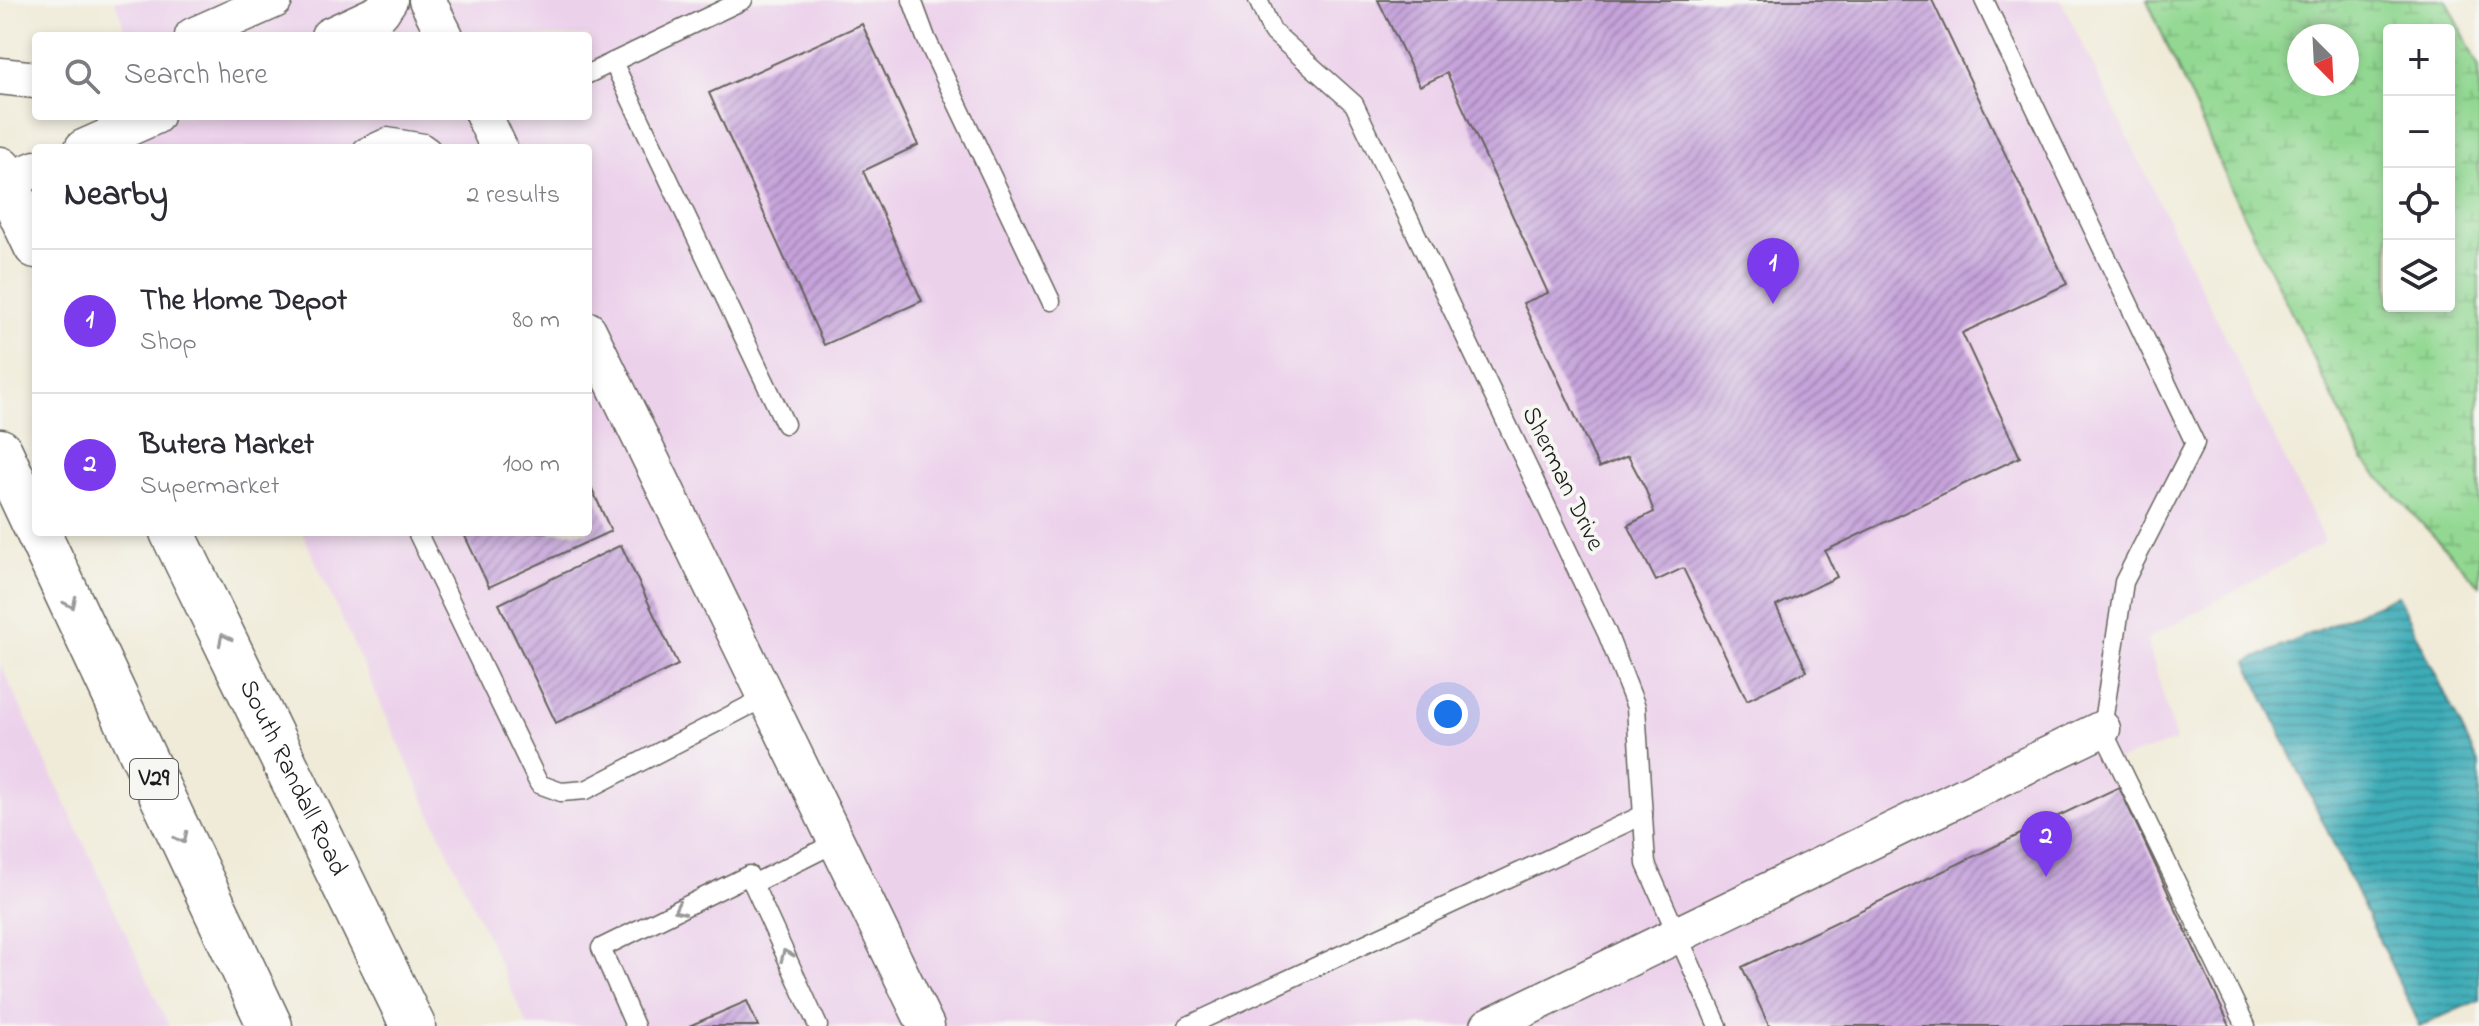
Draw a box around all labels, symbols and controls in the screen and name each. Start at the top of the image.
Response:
north arrow [2287,24,2359,96]
map controls [2383,24,2455,312]
button: + [2383,24,2455,96]
search box [32,32,592,120]
icon: search [60,54,104,98]
text: Search here [124,54,268,98]
button: − [2383,96,2455,168]
button: locate [2383,168,2455,240]
text: Nearby [64,171,168,221]
text: 2 results [467,177,560,215]
pin: 1 [1747,238,1799,304]
button: layers [2383,240,2455,312]
text: The Home Depot [140,280,347,324]
text: 1 [86,302,94,340]
text: 80 m [512,302,560,340]
text: Shop [140,324,197,362]
street label: Sherman Drive [1511,400,1614,558]
text: Butera Market [140,424,314,468]
text: 2 [84,446,96,484]
text: 100 m [503,446,560,484]
text: Supermarket [140,468,279,506]
one-way arrow [61,594,77,609]
one-way arrow [218,632,234,647]
street label: South Randall Road [228,674,356,883]
your location [1428,694,1468,734]
road number: V29 [130,759,178,799]
pin: 2 [2020,811,2072,877]
one-way arrow [172,830,188,844]
one-way arrow [673,899,688,915]
one-way arrow [779,949,795,963]

